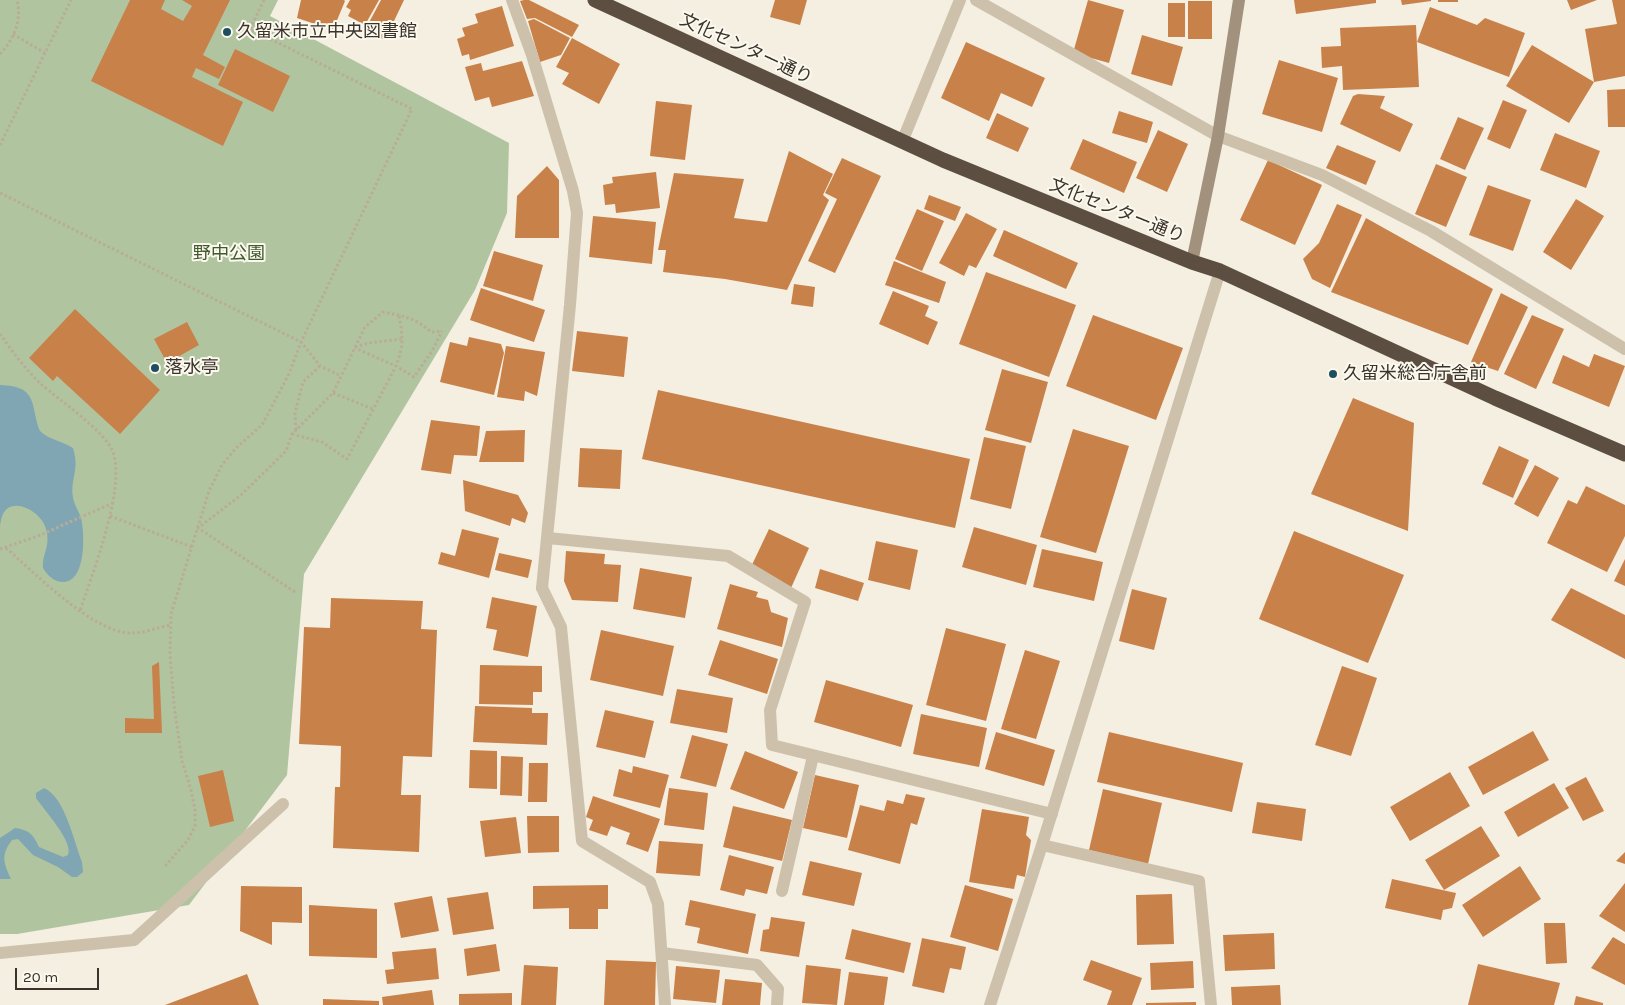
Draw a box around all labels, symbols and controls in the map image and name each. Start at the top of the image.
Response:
street label: 文化センター通り [676,9,816,89]
place label: 久留米市立中央図書館 [237,21,417,43]
marker: 久留米市立中央図書館 [221,26,233,38]
street label: 文化センター通り [1046,174,1188,248]
park label: 野中公園 [193,243,265,265]
place label: 落水亭 [165,357,219,379]
marker: 落水亭 [149,362,161,374]
place label: 久留米総合庁舎前 [1343,363,1487,385]
marker: 久留米総合庁舎前 [1327,368,1339,380]
scale bar [18,958,101,990]
text: 20 m [23,968,58,986]

